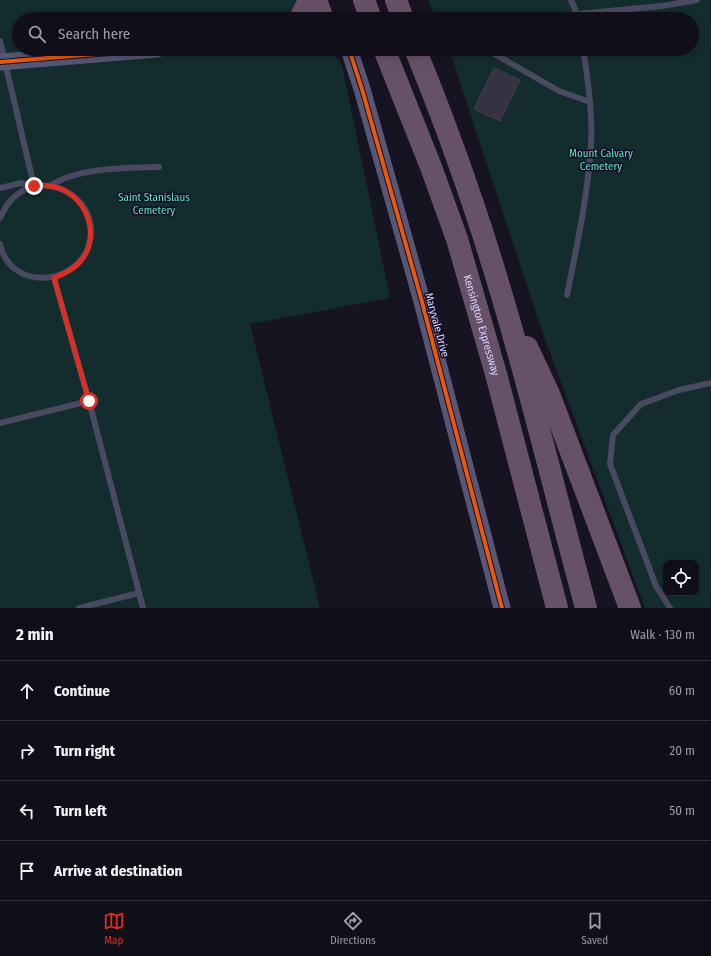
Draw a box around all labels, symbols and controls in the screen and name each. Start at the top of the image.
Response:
search box [12,12,699,56]
icon: search [26,23,48,45]
text: Search here [58,25,130,43]
park label: Mount Calvary Cemetery [569,147,633,173]
route end [25,177,43,195]
park label: Saint Stanislaus Cemetery [118,191,190,217]
street label: Kensington Expressway [461,273,503,377]
street label: Maryvale Drive [422,291,452,359]
route start [80,392,98,410]
map controls [663,560,699,596]
button: locate [663,560,699,596]
text: 2 min [16,624,54,645]
text: Walk · 130 m [630,627,695,642]
icon: ahead [16,680,38,702]
text: Continue [54,682,110,700]
text: 60 m [669,683,695,698]
icon: right [16,740,38,762]
text: Turn right [54,742,115,760]
text: 20 m [669,743,695,758]
icon: left [16,800,38,822]
text: Turn left [54,802,107,820]
text: 50 m [669,803,695,818]
icon: arrive [16,860,38,882]
text: Arrive at destination [54,862,182,880]
tab: Map [103,910,125,947]
tab: Directions [330,910,376,947]
tab: Saved [581,910,608,947]

